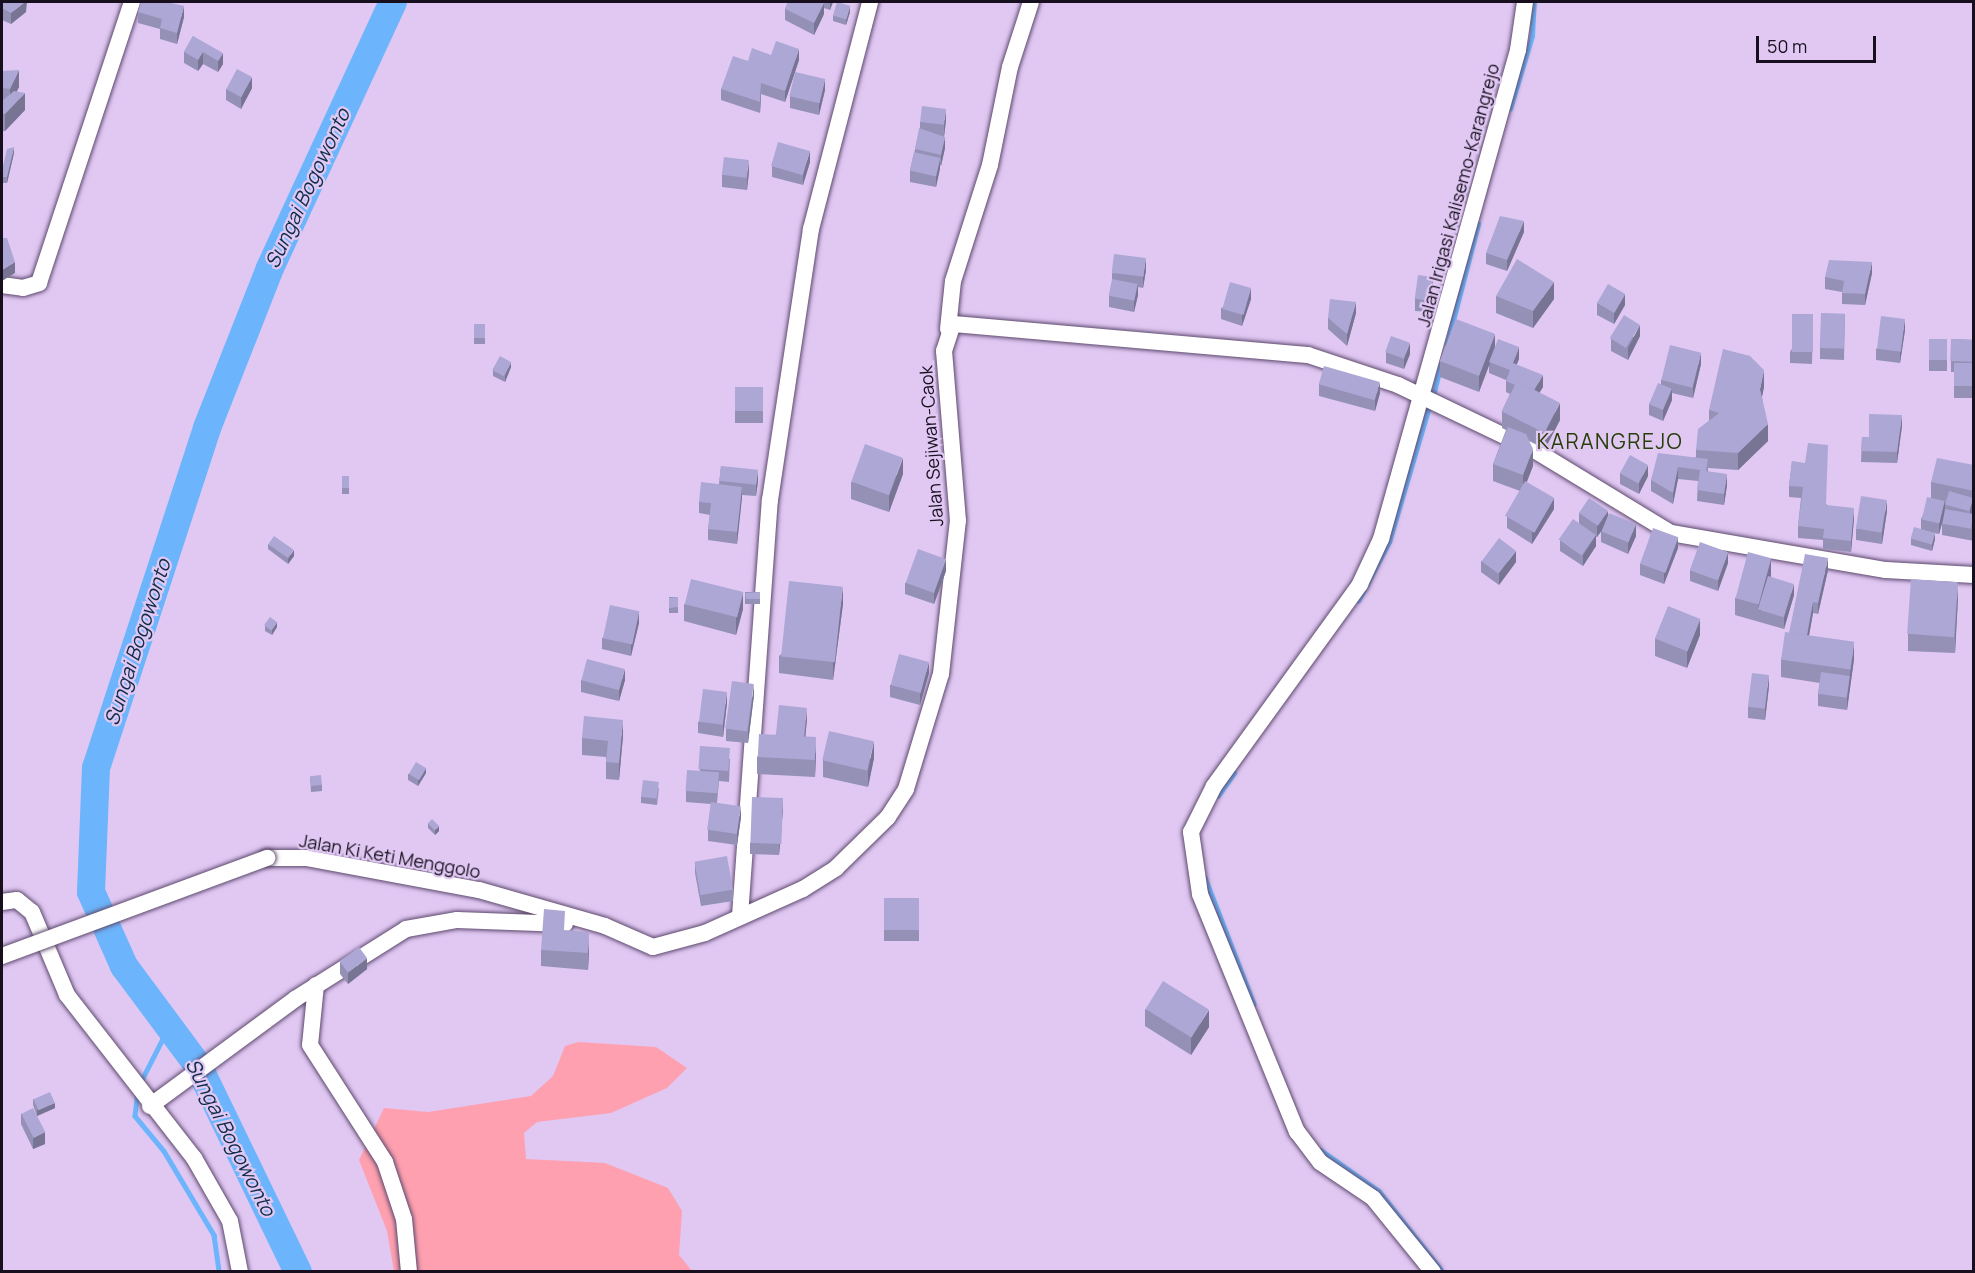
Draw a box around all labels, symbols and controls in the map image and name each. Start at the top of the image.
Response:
scale bar [1759,24,1879,62]
text: 50 m [1767,34,1807,58]
street label: Jalan Irigasi Kalisemo-Karangrejo [1412,61,1504,329]
water label: Sungai Bogowonto [260,104,354,272]
street label: Jalan Sejiwan-Caok [915,365,947,527]
district label: KARANGREJO [1537,428,1683,454]
water label: Sungai Bogowonto [99,556,175,728]
street label: Jalan Ki Keti Menggolo [298,829,482,883]
water label: Sungai Bogowonto [181,1054,281,1220]

